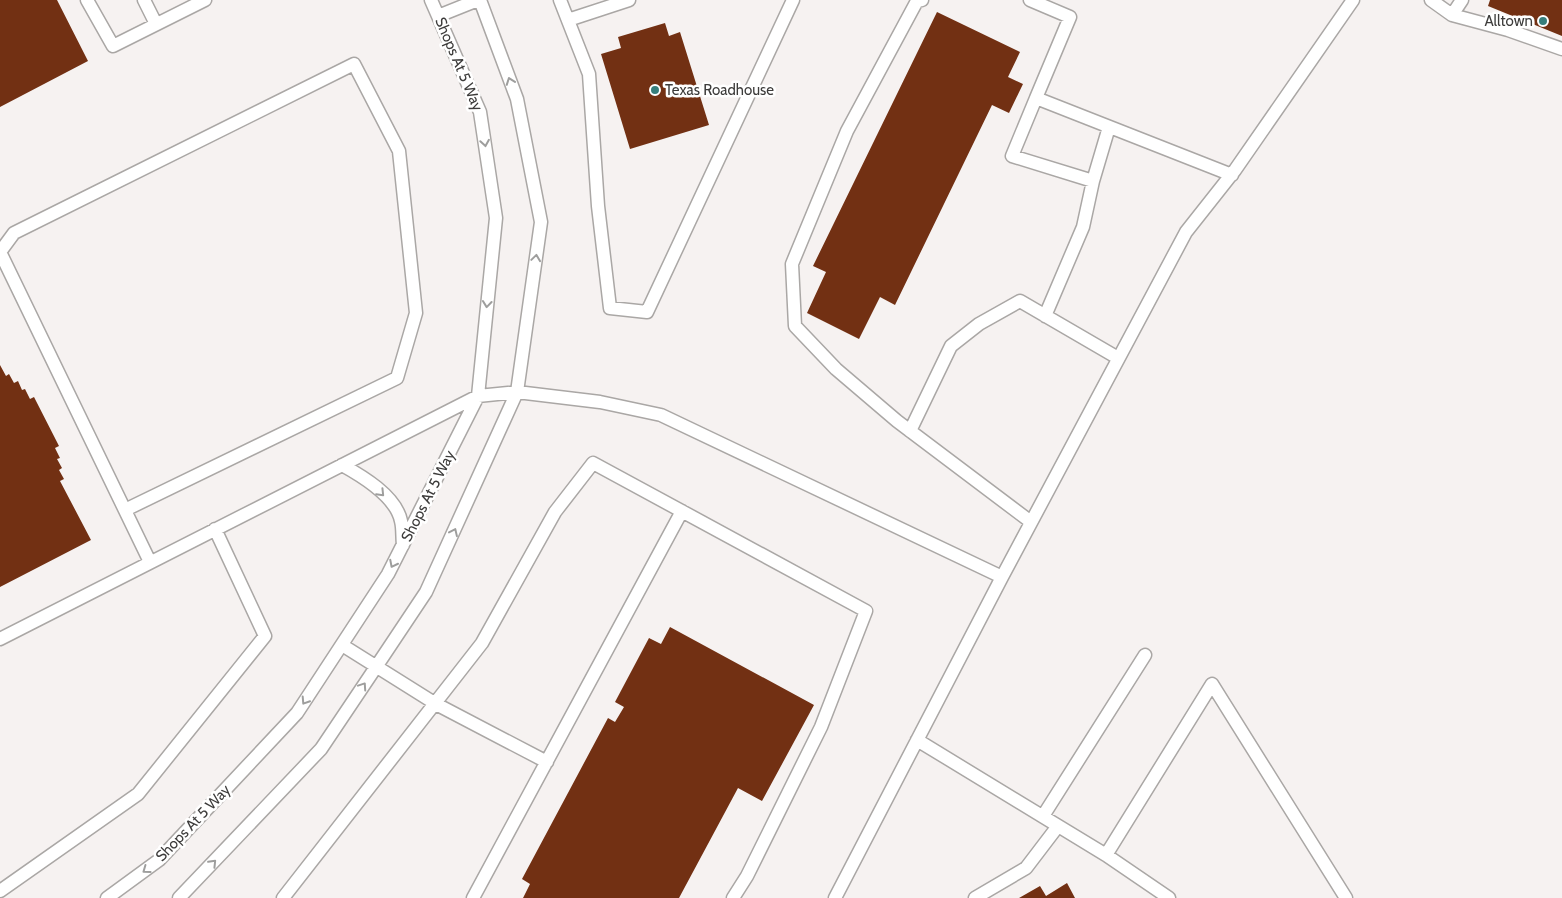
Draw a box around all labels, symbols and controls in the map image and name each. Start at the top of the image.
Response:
place label: Alltown [1484,12,1533,30]
street label: Shops At 5 Way [431,15,487,114]
marker: Alltown [1537,15,1549,27]
one-way arrow [506,78,516,86]
place label: Texas Roadhouse [665,81,774,99]
marker: Texas Roadhouse [649,84,661,96]
one-way arrow [479,140,490,148]
one-way arrow [530,253,541,261]
one-way arrow [482,301,493,309]
street label: Shops At 5 Way [397,447,459,545]
one-way arrow [375,487,384,496]
one-way arrow [447,528,457,537]
one-way arrow [389,559,399,568]
one-way arrow [357,683,366,692]
one-way arrow [302,695,311,705]
street label: Shops At 5 Way [152,781,234,865]
one-way arrow [207,859,216,868]
one-way arrow [142,864,152,873]

